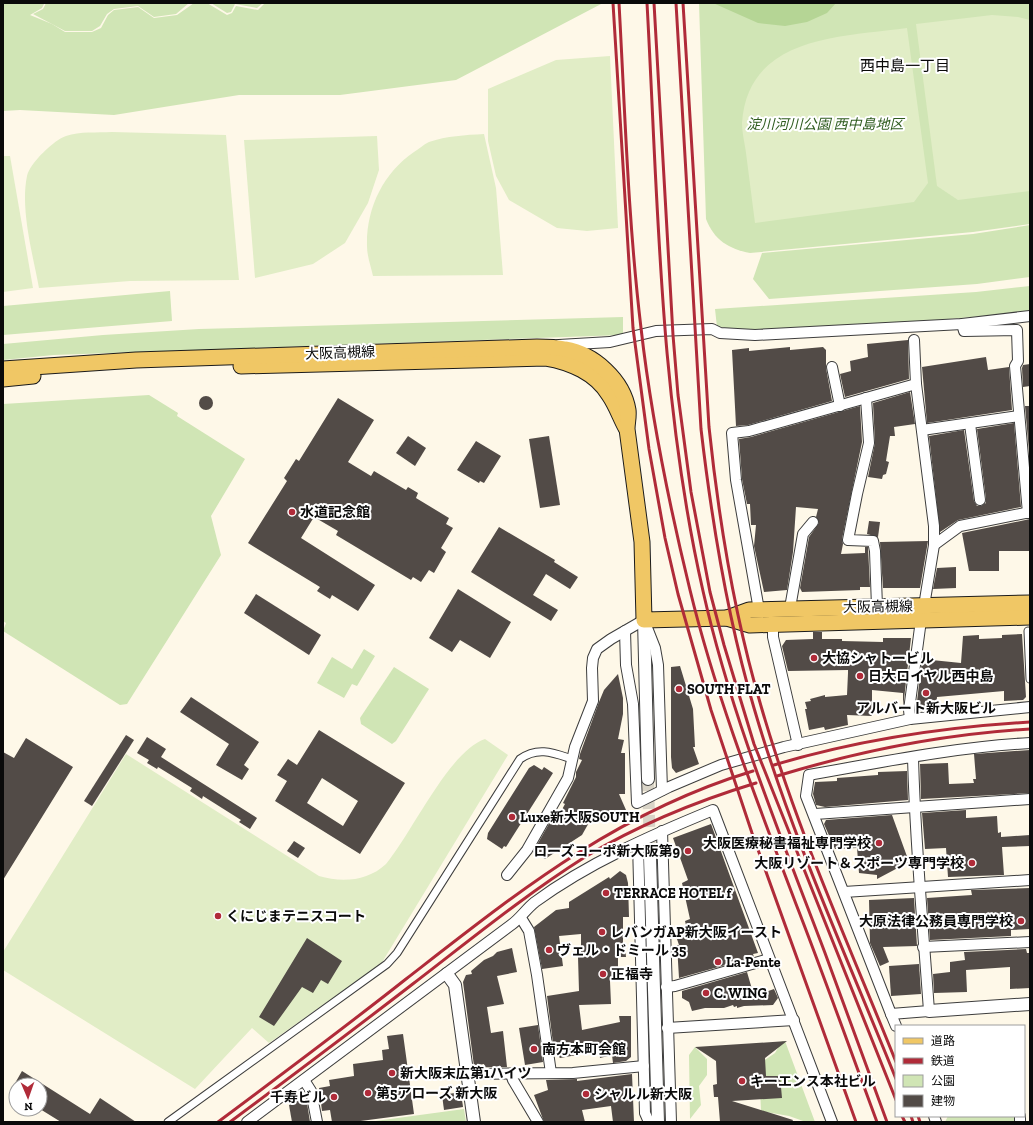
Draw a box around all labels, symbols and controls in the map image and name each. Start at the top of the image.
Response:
district label: 西中島一丁目 [860,57,950,75]
park label: 淀川河川公園 西中島地区 [746,116,906,133]
street label: 大阪高槻線 [305,343,375,363]
place label: 水道記念館 [300,504,370,521]
marker: 水道記念館 [287,507,297,517]
street label: 大阪高槻線 [843,598,913,616]
place label: 大協シャトービル [822,650,934,667]
marker: 大協シャトービル [809,653,819,663]
place label: 日大ロイヤル西中島 [868,668,994,685]
marker: 日大ロイヤル西中島 [855,671,865,681]
place label: SOUTH FLAT [687,681,771,698]
marker: SOUTH FLAT [674,684,684,694]
marker: アルバート新大阪ビル [921,688,931,698]
place label: アルバート新大阪ビル [856,700,996,717]
place label: Luxe新大阪SOUTH [520,809,640,826]
marker: Luxe新大阪SOUTH [507,812,517,822]
place label: 大阪医療秘書福祉専門学校 [703,835,871,852]
marker: 大阪医療秘書福祉専門学校 [874,838,884,848]
place label: ローズコーポ新大阪第9 [533,843,681,860]
marker: ローズコーポ新大阪第9 [683,846,693,856]
place label: 大阪リゾート＆スポーツ専門学校 [754,855,964,872]
marker: 大阪リゾート＆スポーツ専門学校 [967,858,977,868]
place label: TERRACE HOTEL f [614,885,732,902]
marker: TERRACE HOTEL f [601,888,611,898]
place label: くにじまテニスコート [226,908,366,925]
marker: くにじまテニスコート [213,911,223,921]
place label: 大原法律公務員専門学校 [859,913,1013,930]
marker: 大原法律公務員専門学校 [1016,916,1026,926]
place label: レバンガAP新大阪イースト [610,924,782,941]
marker: レバンガAP新大阪イースト [597,927,607,937]
place label: ヴェル・ドミール 35 [557,942,686,959]
marker: ヴェル・ドミール 35 [544,945,554,955]
place label: La-Pente [726,954,781,971]
marker: La-Pente [713,957,723,967]
place label: 正福寺 [611,966,653,983]
marker: 正福寺 [598,969,608,979]
place label: C. WING [714,985,768,1002]
marker: C. WING [701,988,711,998]
legend [895,1025,1025,1117]
text: 道路 [931,1034,955,1048]
place label: 南方本町会館 [542,1041,626,1058]
marker: 南方本町会館 [529,1044,539,1054]
text: 鉄道 [931,1054,955,1068]
place label: 新大阪末広第1ハイツ [400,1065,531,1082]
marker: 新大阪末広第1ハイツ [387,1068,397,1078]
place label: キーエンス本社ビル [750,1073,876,1090]
text: 公園 [931,1074,955,1088]
marker: キーエンス本社ビル [737,1076,747,1086]
north arrow [8,1077,48,1117]
place label: 第5アローズ 新大阪 [376,1085,497,1102]
place label: シャルル新大阪 [594,1086,692,1103]
marker: 第5アローズ 新大阪 [363,1088,373,1098]
place label: 千寿ビル [270,1089,326,1106]
marker: シャルル新大阪 [581,1089,591,1099]
marker: 千寿ビル [329,1092,339,1102]
text: 建物 [931,1094,955,1108]
text: N [23,1100,33,1113]

